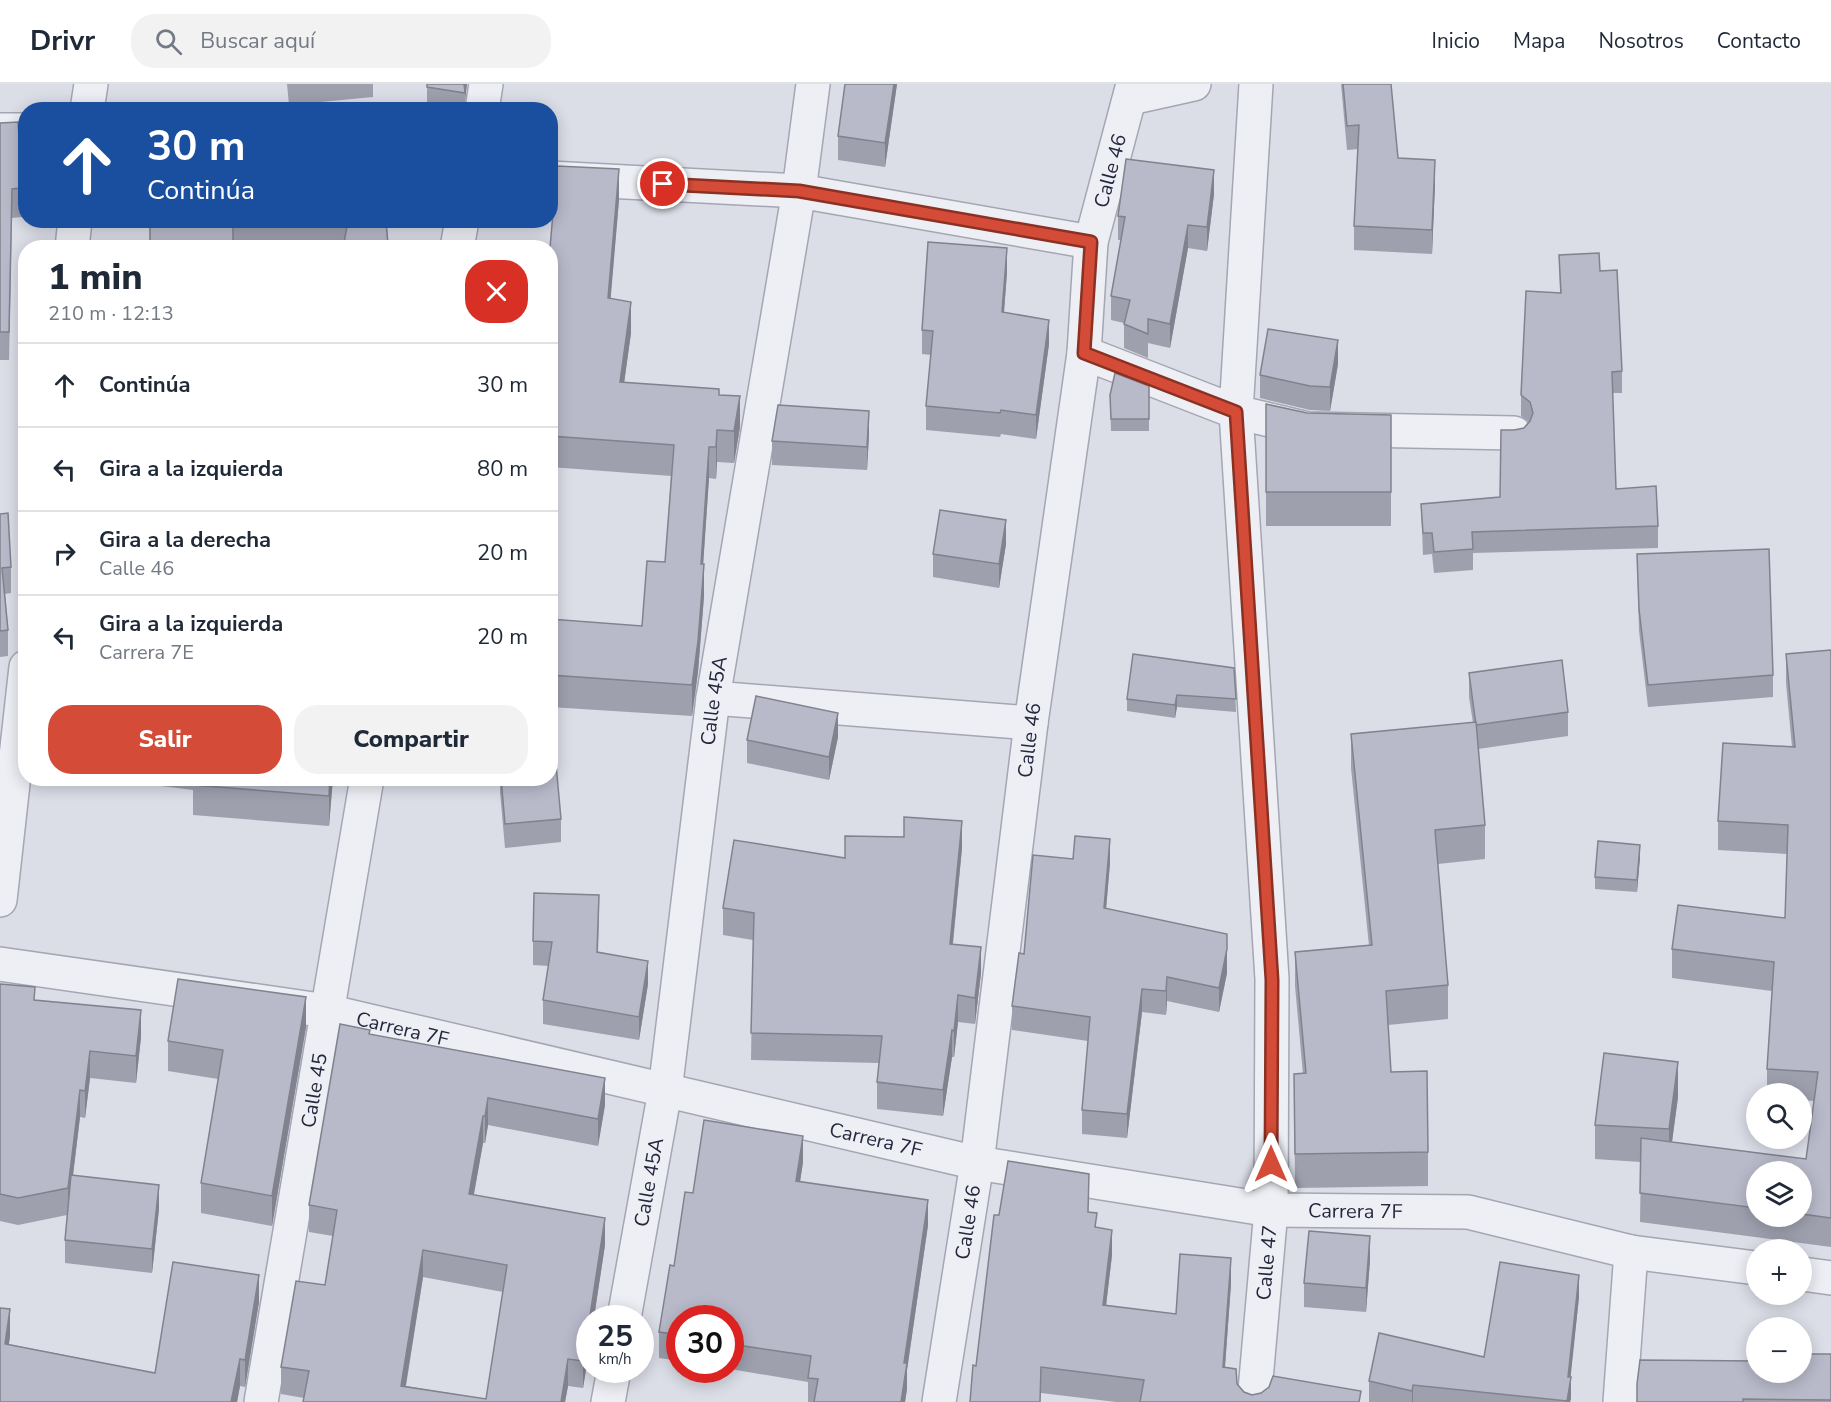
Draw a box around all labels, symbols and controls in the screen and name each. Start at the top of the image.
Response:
search box [131,14,551,68]
text: Drivr [30,22,95,60]
icon: search [152,25,185,58]
text: Buscar aquí [200,26,315,56]
text: Inicio [1432,27,1480,55]
text: Mapa [1513,27,1565,55]
text: Nosotros [1598,27,1684,55]
text: Contacto [1717,27,1801,55]
text: 30 m [147,118,246,175]
icon: ahead [48,126,126,204]
street label: Calle 46 [1088,131,1133,211]
pin [637,158,688,209]
icon: arrive [646,167,679,200]
text: Continúa [147,172,255,209]
text: 1 min [48,253,143,302]
button: close [465,260,528,323]
text: 210 m · 12:13 [48,300,174,327]
icon: ahead [48,369,81,402]
text: Continúa [99,370,190,400]
text: 30 m [477,370,528,400]
icon: left [48,453,81,486]
text: Gira a la izquierda [99,454,283,484]
text: 80 m [477,454,528,484]
text: Gira a la derecha [99,525,271,555]
icon: right [48,537,81,570]
text: 20 m [477,538,528,568]
text: Calle 46 [99,555,174,582]
text: Gira a la izquierda [99,609,283,639]
icon: left [48,621,81,654]
text: 20 m [477,622,528,652]
text: Carrera 7E [99,639,194,666]
street label: Calle 45A [694,654,734,747]
street label: Calle 46 [1011,701,1048,779]
button: Salir [48,705,282,774]
button: Compartir [294,705,528,774]
street label: Carrera 7F [353,1005,452,1053]
street label: Calle 45 [295,1051,334,1130]
map controls [1746,1083,1812,1383]
button: search [1746,1083,1812,1149]
street label: Carrera 7F [827,1116,925,1164]
position arrow [1239,1132,1303,1196]
street label: Calle 45A [628,1135,670,1229]
button: layers [1746,1161,1812,1227]
street label: Calle 46 [949,1183,987,1262]
street label: Carrera 7F [1308,1197,1403,1225]
street label: Calle 47 [1250,1224,1284,1301]
button: + [1746,1239,1812,1305]
speed limit sign: 30 [666,1305,744,1383]
text: 25 [597,1316,633,1357]
button: − [1746,1317,1812,1383]
text: km/h [598,1349,632,1369]

